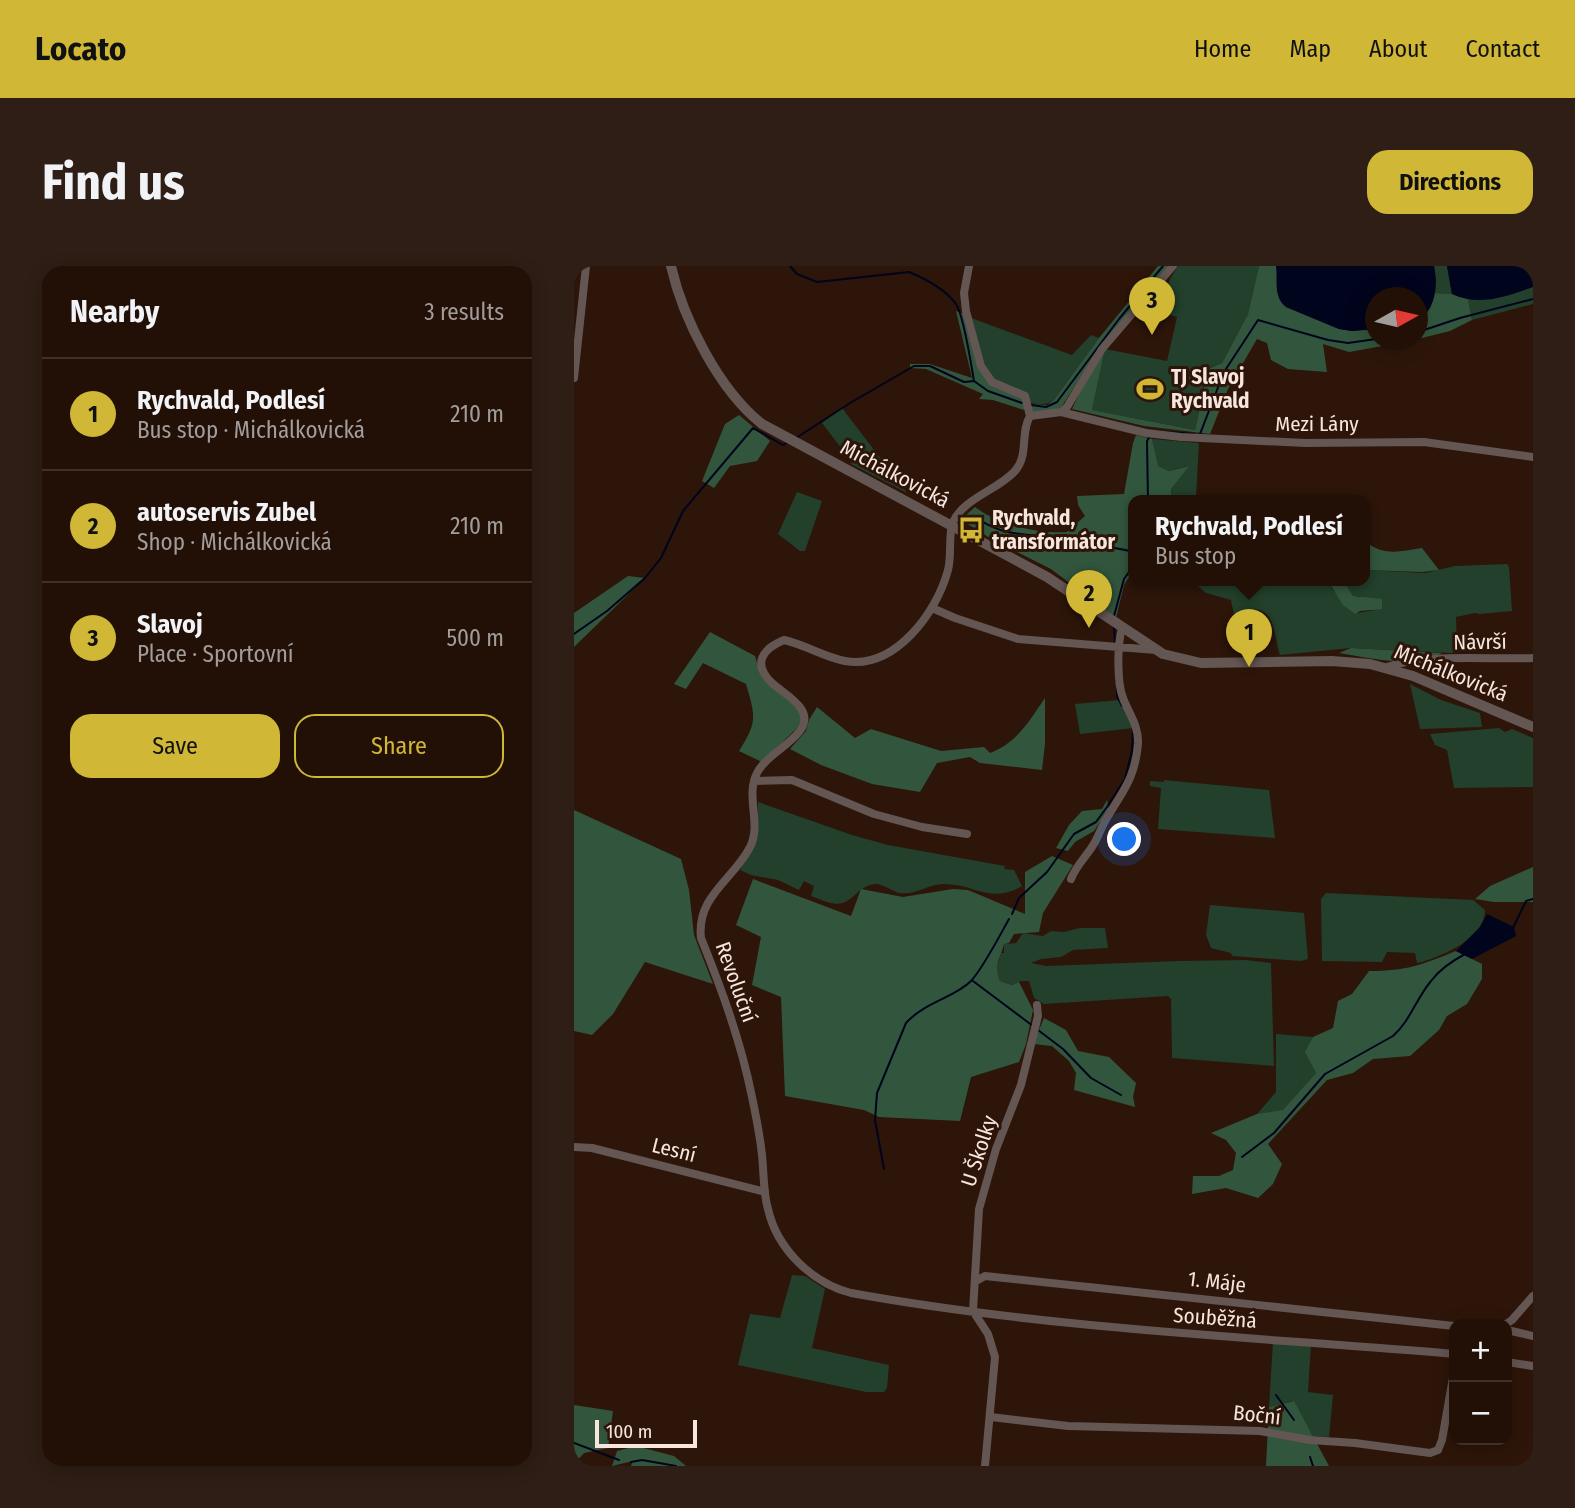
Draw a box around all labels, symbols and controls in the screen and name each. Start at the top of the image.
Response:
text: Locato [35,29,126,69]
text: Home [1194,35,1251,63]
text: Map [1289,35,1331,63]
text: About [1369,35,1427,63]
text: Contact [1465,35,1540,63]
button: Directions [1367,150,1533,214]
text: Find us [42,153,185,212]
pin: 3 [1129,277,1175,335]
north arrow [1365,287,1428,350]
text: Nearby [70,294,159,330]
text: 3 results [424,298,504,326]
place label: TJ Slavoj Rychvald [1171,364,1249,414]
sports icon: TJ Slavoj Rychvald [1135,374,1165,404]
text: Rychvald, Podlesí [137,385,325,416]
text: 1 [88,400,98,428]
text: 210 m [450,400,504,428]
street label: Mezi Lány [1275,411,1359,437]
text: Bus stop · Michálkovická [137,416,365,444]
street label: Michálkovická [836,434,954,514]
popup [1128,495,1370,586]
text: autoservis Zubel [137,497,316,528]
place label: Rychvald, transformátor [992,505,1115,555]
text: Rychvald, Podlesí [1155,511,1343,542]
text: 2 [88,512,98,540]
text: 210 m [450,512,504,540]
bus stop icon: Rychvald, transformátor [956,515,986,545]
text: Shop · Michálkovická [137,528,332,556]
text: Bus stop [1155,542,1236,570]
pin: 2 [1066,570,1112,628]
text: Slavoj [137,609,203,640]
pin: 1 [1226,609,1272,667]
text: 3 [88,624,98,652]
text: 500 m [446,624,504,652]
street label: Návrší [1453,629,1507,655]
street label: Michálkovická [1391,638,1511,708]
text: Place · Sportovní [137,640,294,668]
button: Save [70,714,280,778]
button: Share [294,714,504,778]
your location [1107,822,1141,856]
street label: Revoluční [709,938,763,1026]
street label: U Školky [955,1112,1003,1190]
street label: Lesní [649,1132,699,1168]
street label: 1. Máje [1187,1266,1247,1298]
street label: Souběžná [1172,1302,1258,1334]
map controls [1449,1319,1512,1445]
button: + [1449,1319,1512,1382]
button: − [1449,1382,1512,1445]
street label: Boční [1232,1400,1282,1430]
scale bar [595,1417,696,1449]
text: 100 m [606,1420,652,1443]

